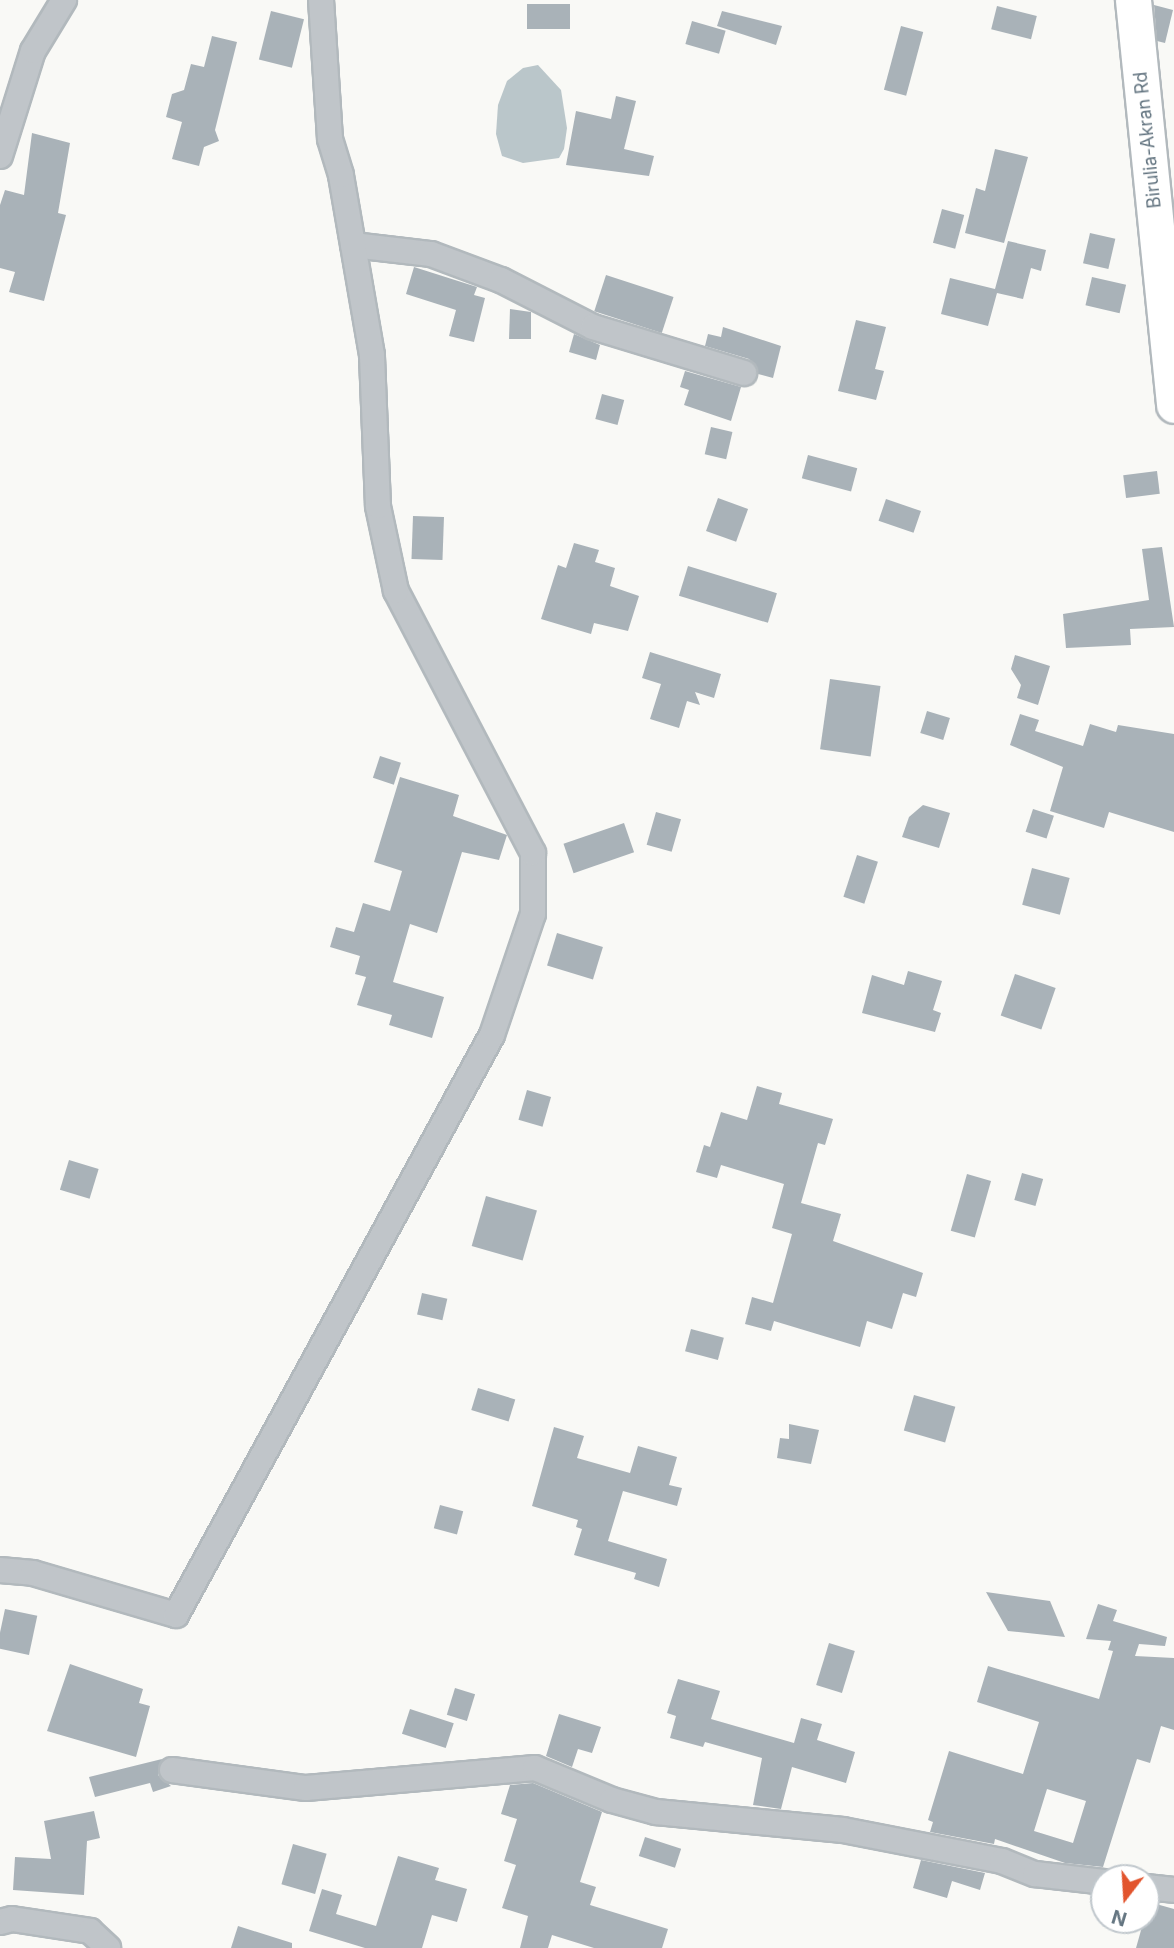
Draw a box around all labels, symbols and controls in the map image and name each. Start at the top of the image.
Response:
street label: Birulia-Akran Rd [1130,71,1166,209]
north arrow [1090,1864,1160,1934]
text: N [1109,1905,1130,1931]

